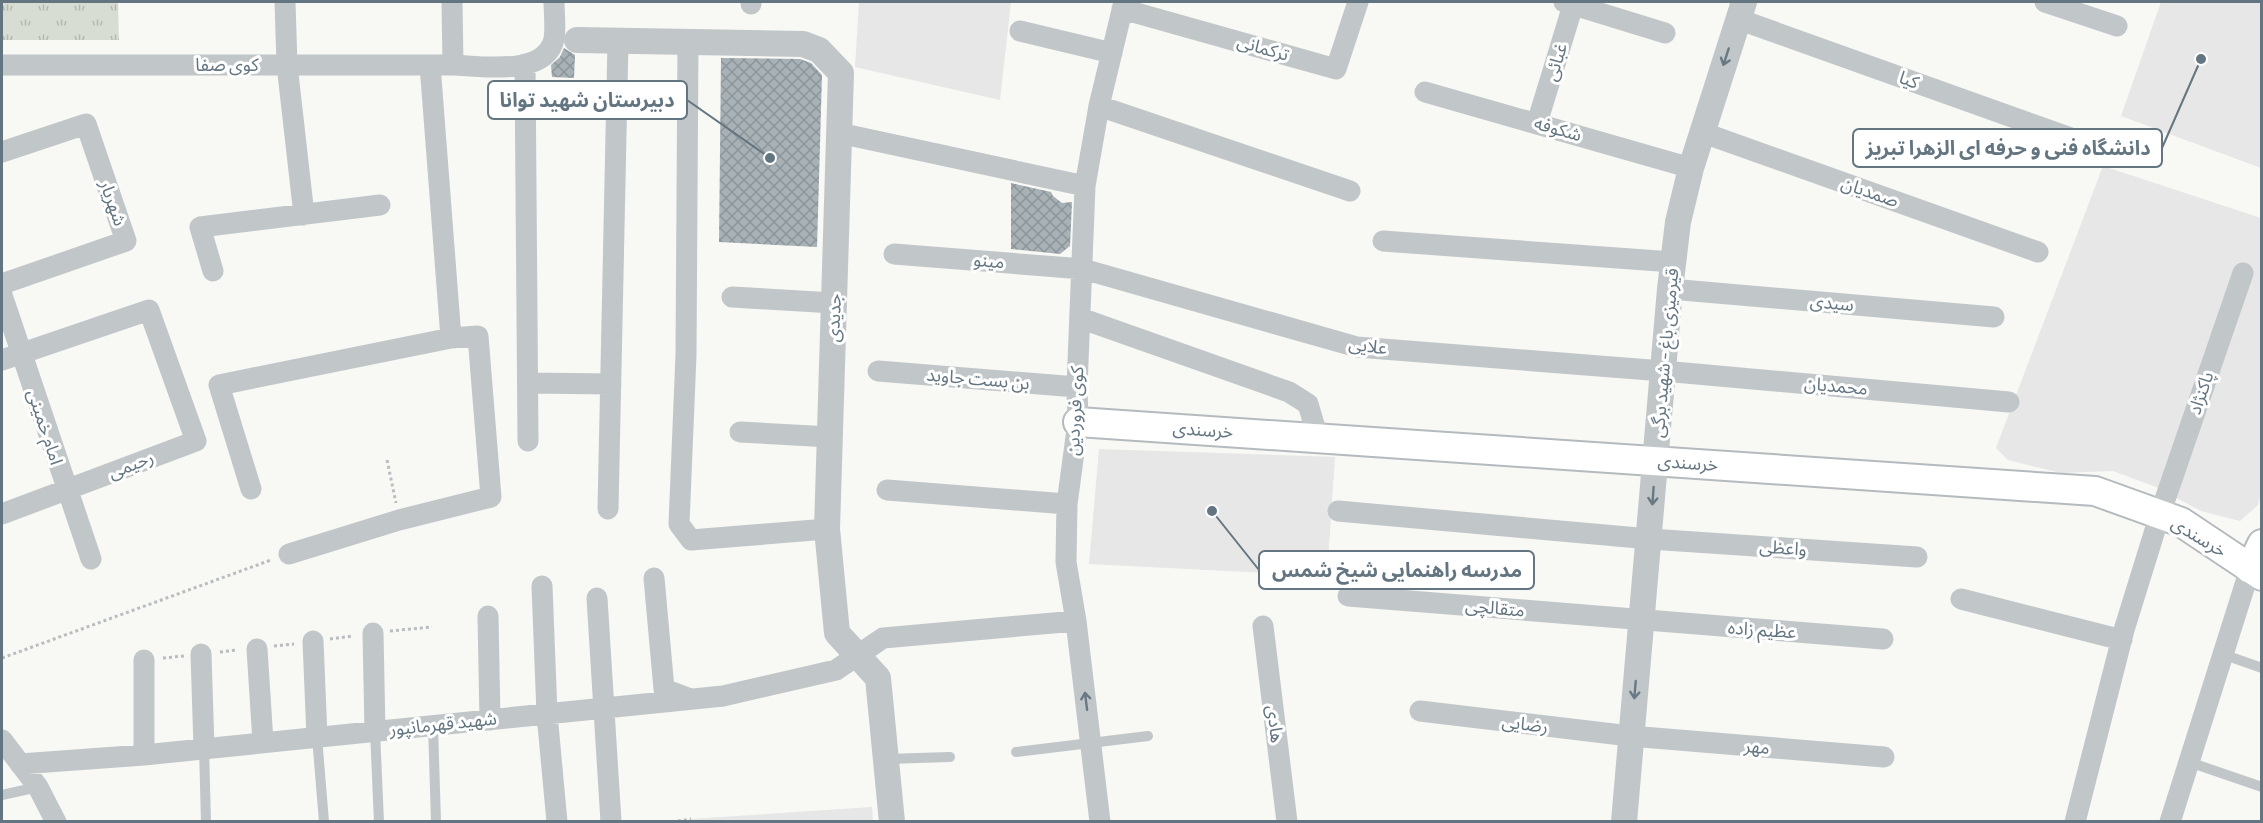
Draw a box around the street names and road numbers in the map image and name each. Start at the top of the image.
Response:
street label: ترکمانی [1235,29,1292,66]
street label: غبائی [1539,40,1572,84]
street label: کوی صفا [195,53,259,76]
street label: کیا [1896,65,1923,93]
street label: شکوفه [1532,111,1585,146]
street label: صمدیان [1838,171,1902,212]
street label: شهریار [95,176,132,229]
street label: مینو [973,248,1005,273]
street label: قیرمیزی باغ - شهید برگی [1646,267,1686,439]
street label: سیدی [1809,289,1855,316]
street label: جدیدی [821,293,846,343]
street label: علایی [1347,331,1389,360]
street label: بن بست جاوید [925,363,1031,394]
street label: کوی فروردین [1061,365,1088,456]
street label: پاکنژاد [2183,368,2219,417]
street label: محمدیان [1803,371,1869,400]
street label: امام خمینی [20,386,69,469]
street label: خرسندی [1172,416,1234,443]
street label: رحیمی [105,445,157,484]
street label: خرسندی [1657,449,1719,476]
street label: خرسندی [2167,511,2231,562]
street label: واعظی [1759,534,1807,561]
street label: متقالچی [1464,593,1526,622]
street label: عظیم زاده [1727,616,1797,645]
street label: هادی [1262,704,1289,744]
street label: شهید قهرمانپور [387,706,498,741]
street label: رضایی [1501,709,1549,738]
street label: مهر [1742,734,1771,759]

